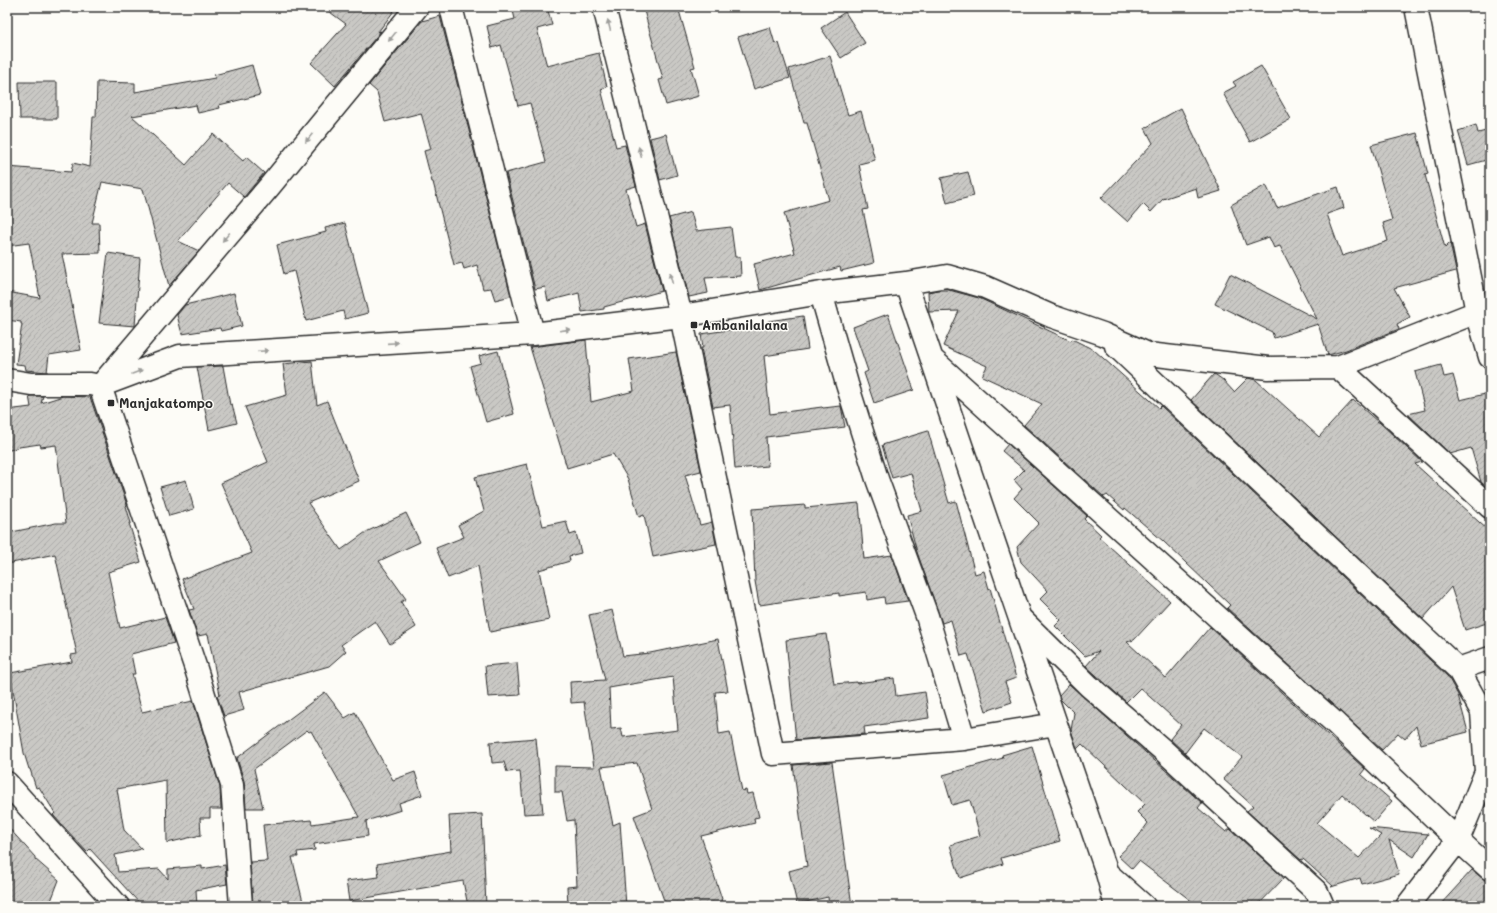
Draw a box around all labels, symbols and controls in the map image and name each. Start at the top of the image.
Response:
one-way arrow [606,19,612,31]
one-way arrow [388,32,396,43]
one-way arrow [305,132,314,143]
one-way arrow [637,145,643,157]
one-way arrow [222,232,231,243]
one-way arrow [668,272,674,284]
place label: Ambanilalana [702,316,788,333]
marker: Ambanilalana [689,320,699,330]
one-way arrow [559,327,571,333]
one-way arrow [387,339,399,346]
one-way arrow [257,347,269,354]
one-way arrow [131,369,143,375]
place label: Manjakatompo [119,394,213,411]
marker: Manjakatompo [106,398,116,408]

